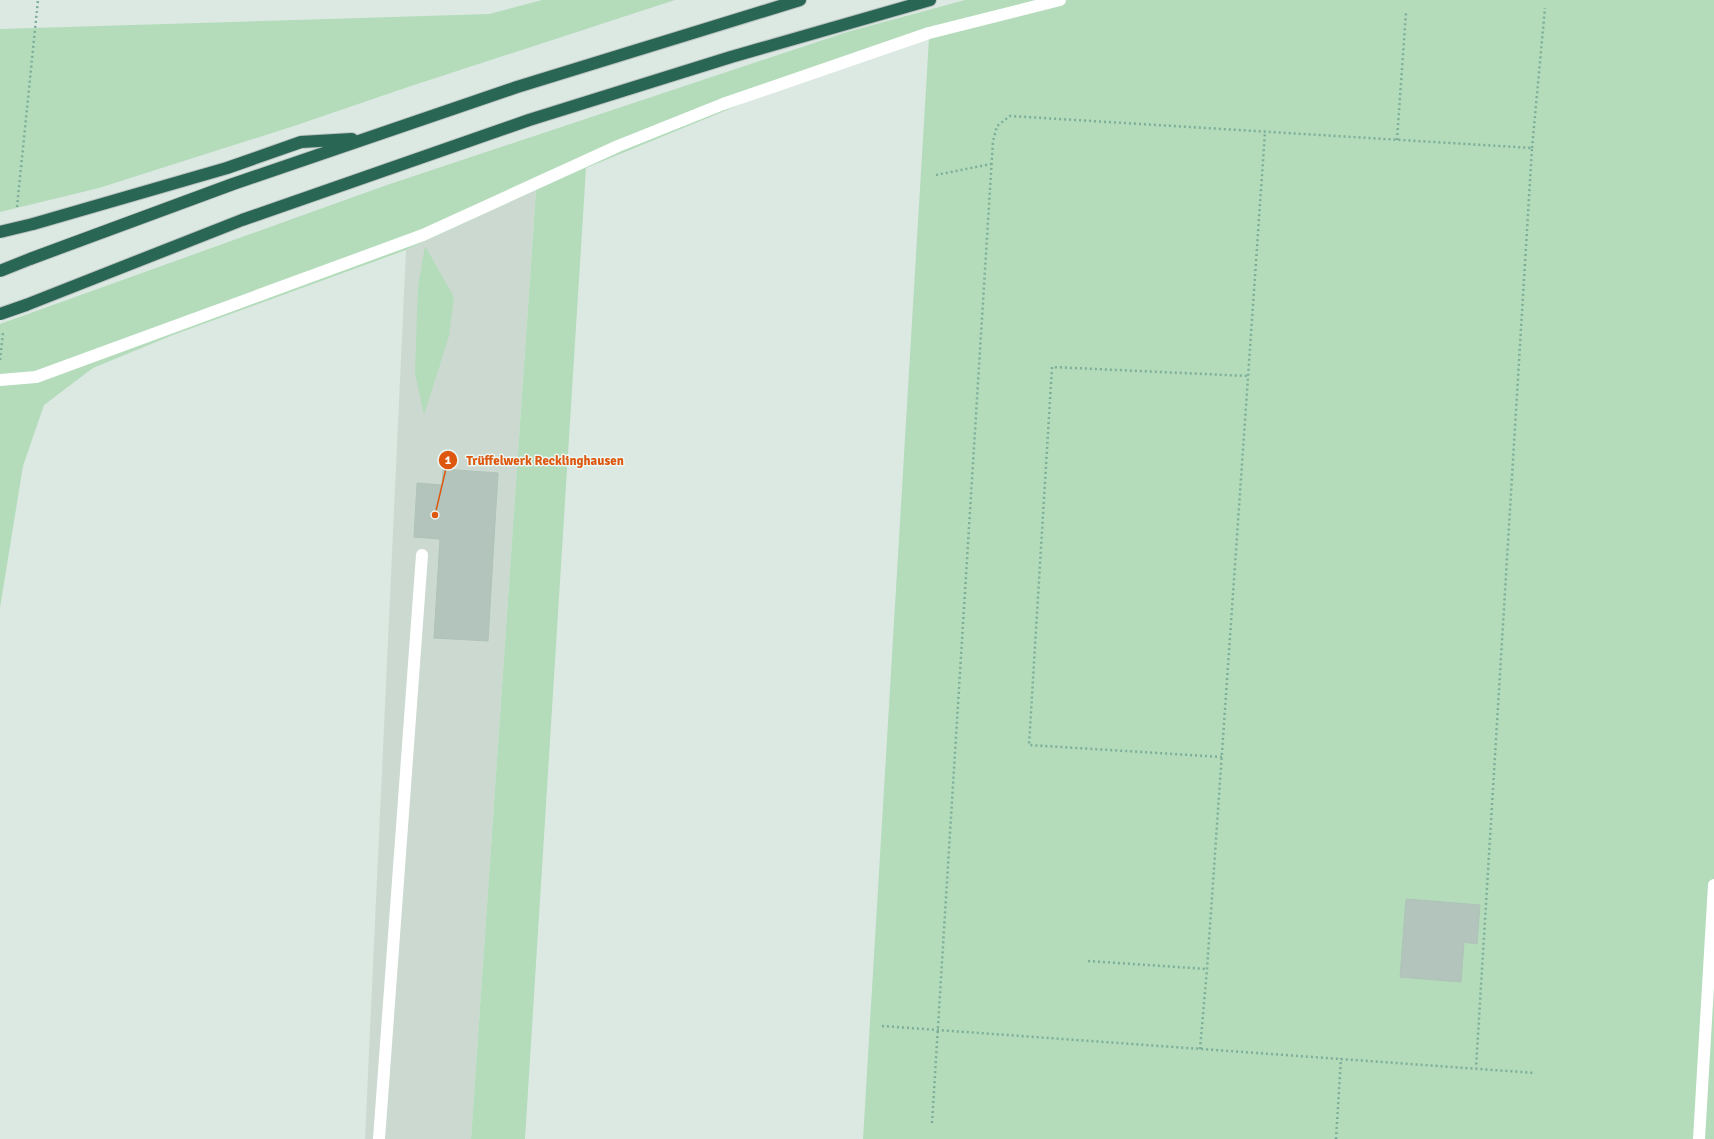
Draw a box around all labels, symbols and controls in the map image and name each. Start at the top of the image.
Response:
callout: Trüffelwerk Recklinghausen [438,448,632,473]
text: 1 [445,453,452,468]
text: Trüffelwerk Recklinghausen [466,453,624,469]

